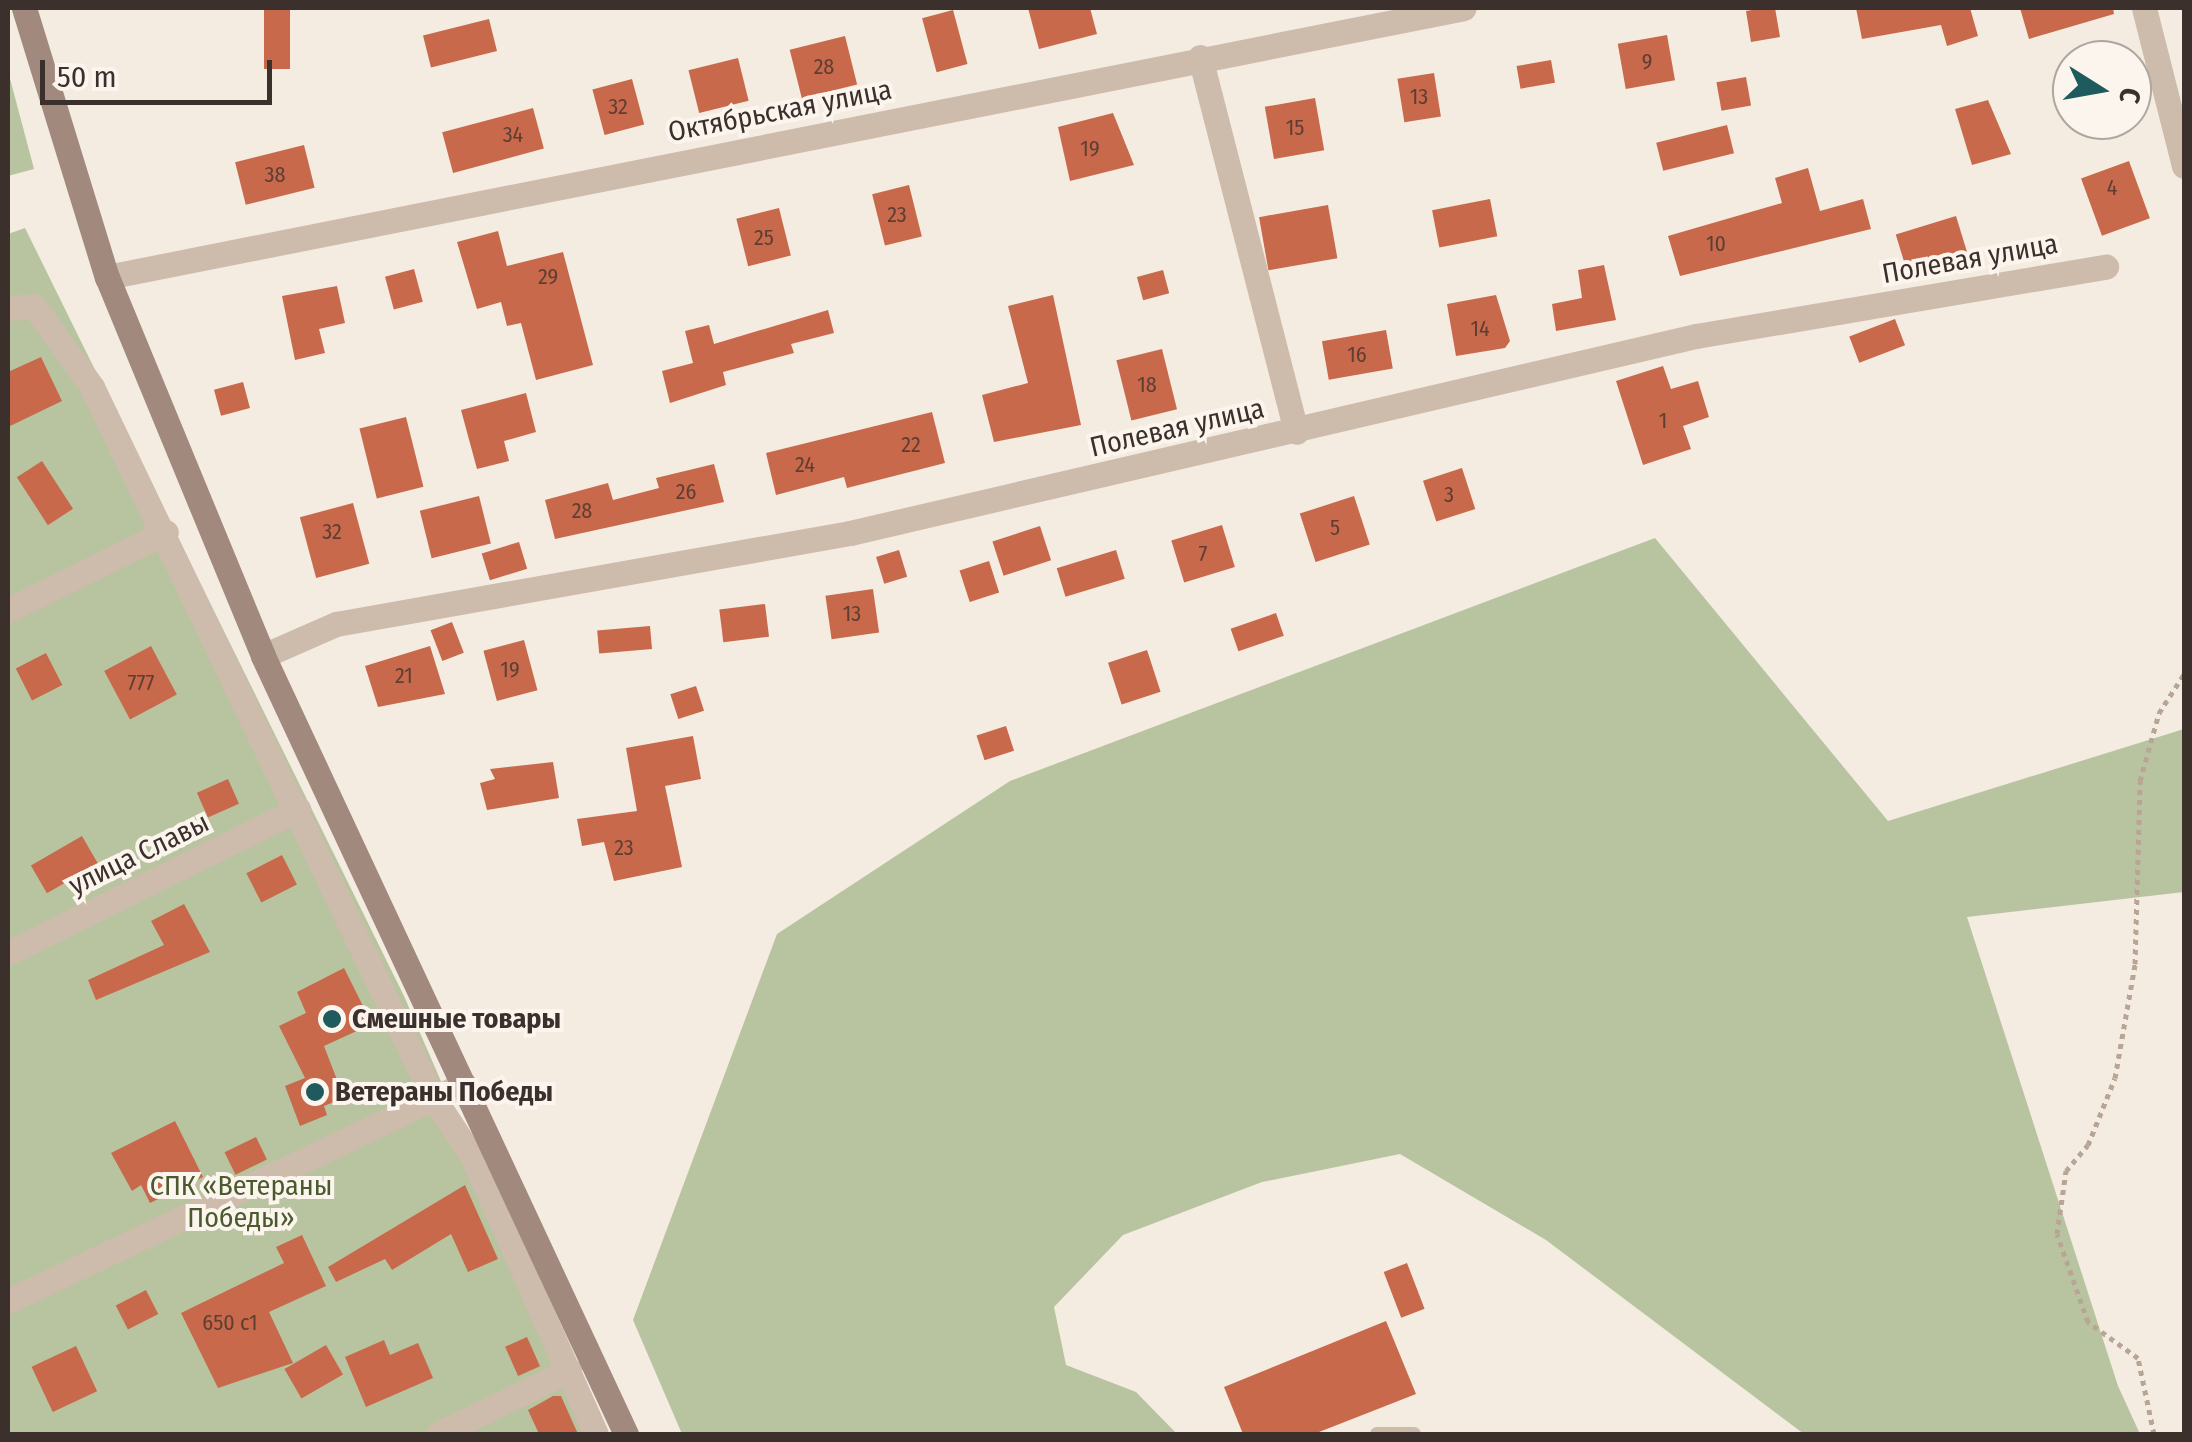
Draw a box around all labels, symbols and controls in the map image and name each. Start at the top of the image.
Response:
scale bar [45,40,278,102]
north arrow [2052,40,2152,140]
house number: 9 [1642,49,1652,75]
house number: 28 [814,54,834,80]
text: 50 m [57,59,117,95]
street label: Октябрьская улица [665,73,895,149]
house number: 13 [1410,84,1428,110]
text: С [2112,85,2148,106]
house number: 32 [608,94,628,120]
house number: 15 [1286,115,1304,141]
house number: 34 [503,122,523,148]
house number: 19 [1080,136,1100,162]
house number: 38 [265,162,285,188]
house number: 4 [2107,175,2117,201]
house number: 23 [887,202,907,228]
house number: 25 [754,225,774,251]
street label: Полевая улица [1880,227,2060,291]
house number: 10 [1706,231,1726,257]
house number: 29 [538,264,558,290]
house number: 14 [1470,316,1490,342]
house number: 16 [1347,342,1367,368]
house number: 18 [1137,372,1157,398]
street label: Полевая улица [1087,392,1267,464]
house number: 1 [1659,408,1667,434]
house number: 22 [901,432,921,458]
house number: 24 [795,452,815,478]
house number: 26 [676,479,696,505]
house number: 3 [1444,482,1454,508]
house number: 28 [572,498,592,524]
house number: 5 [1330,515,1340,541]
house number: 32 [322,519,342,545]
house number: 7 [1199,541,1207,567]
house number: 13 [843,601,861,627]
house number: 19 [500,657,520,683]
house number: 21 [395,663,413,689]
house number: 777 [128,670,154,696]
street label: улица Славы [63,806,215,902]
house number: 23 [614,835,634,861]
place label: Смешные товары [352,1002,561,1036]
marker: Смешные товары [321,1008,343,1030]
place label: Ветераны Победы [335,1075,553,1109]
marker: Ветераны Победы [304,1081,326,1103]
park label: СПК «Ветераны Победы» [150,1169,332,1235]
house number: 650 с1 [202,1310,258,1336]

